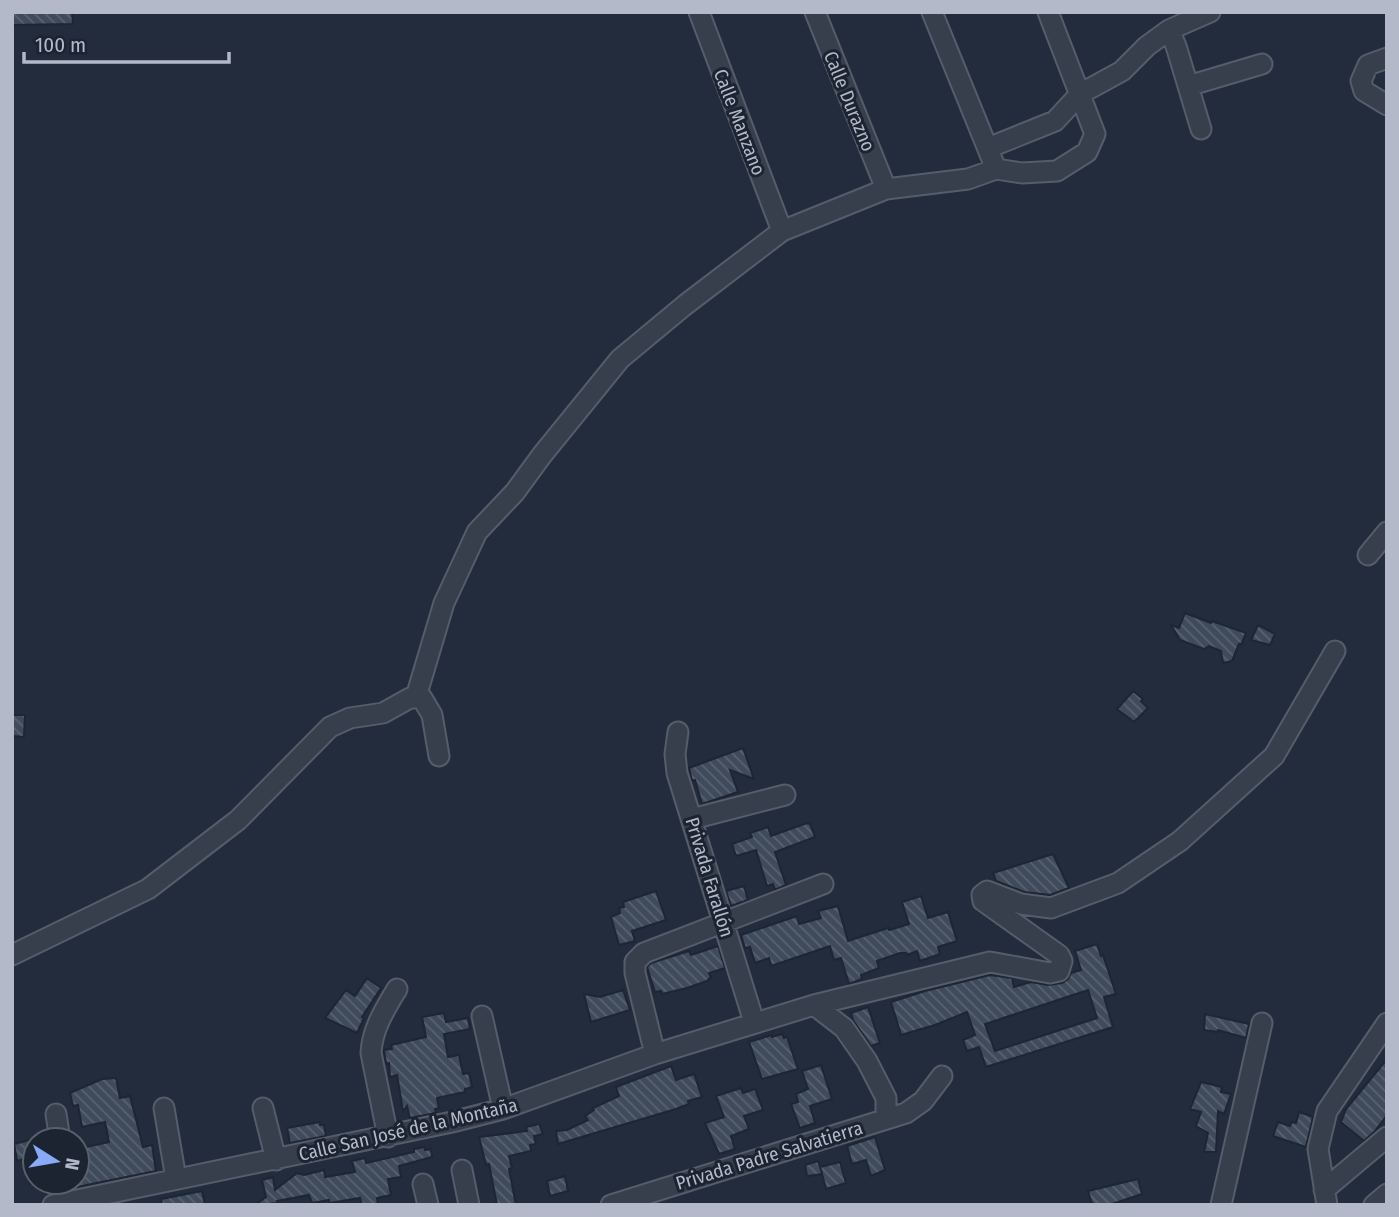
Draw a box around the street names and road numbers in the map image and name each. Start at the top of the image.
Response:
street label: Calle Durazno [819,48,880,155]
street label: Calle Manzano [709,66,770,178]
street label: Privada Farallón [680,814,739,940]
street label: Calle San José de la Montaña [297,1093,520,1166]
street label: Privada Padre Salvatierra [673,1116,865,1195]

